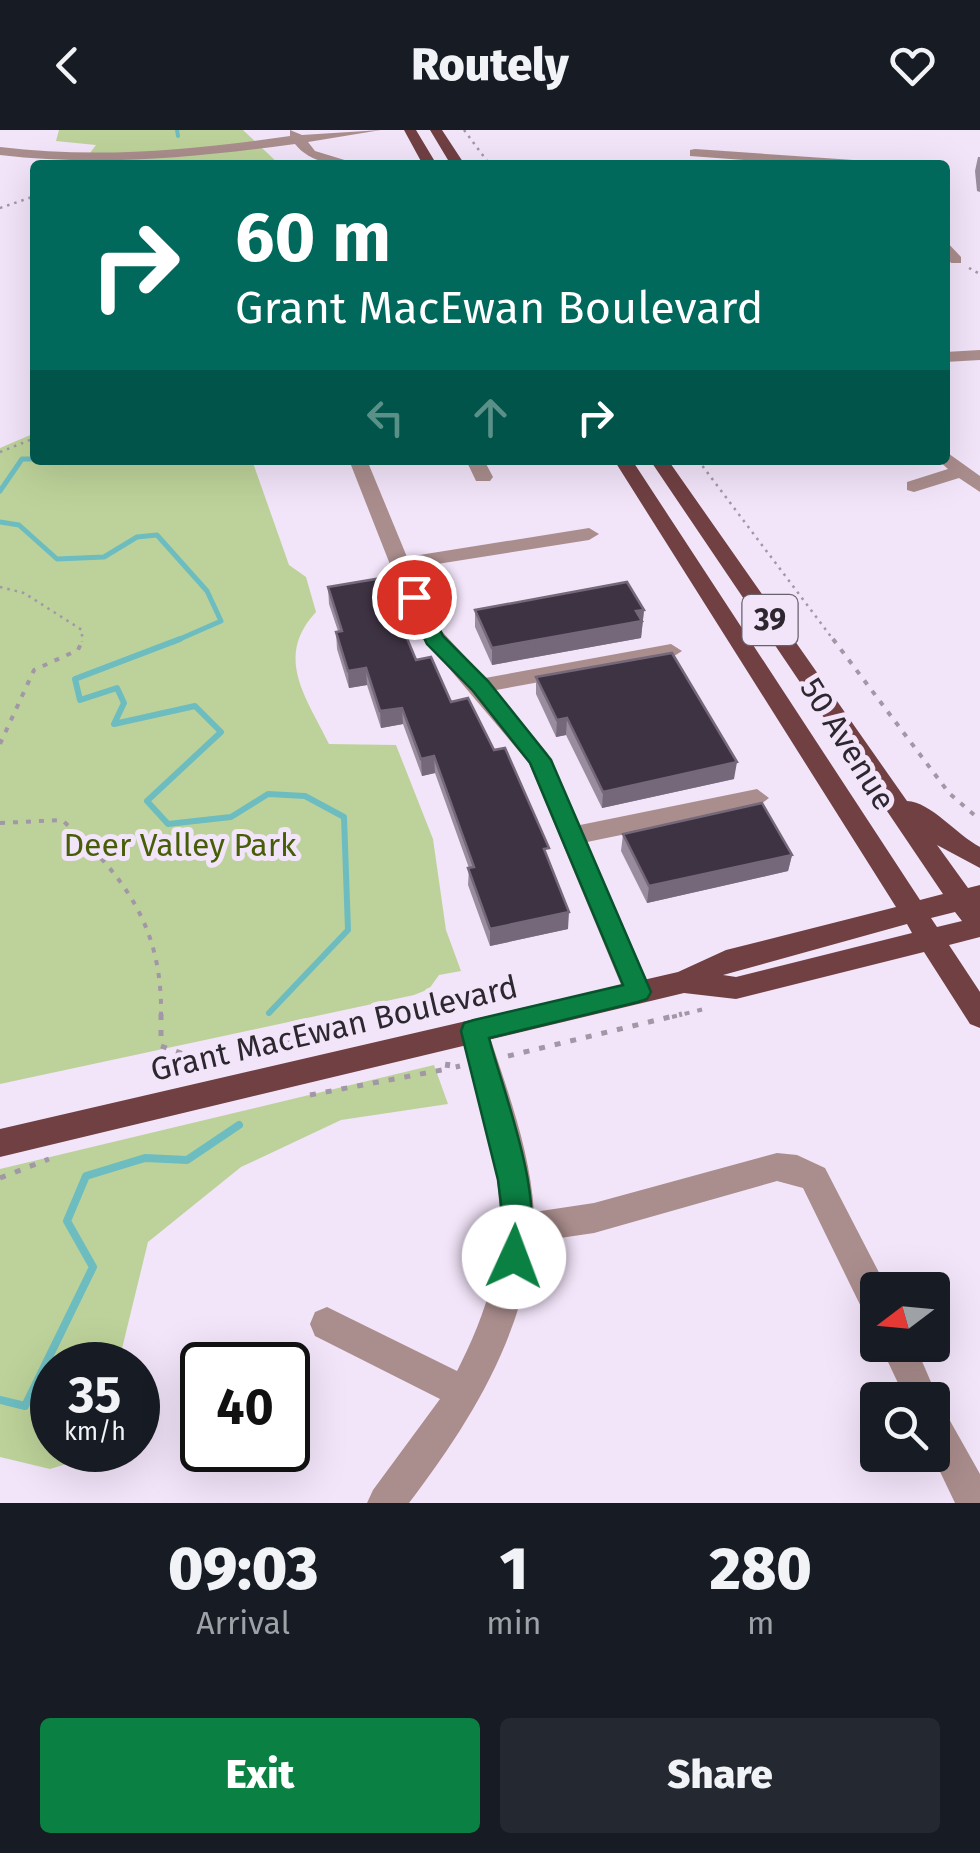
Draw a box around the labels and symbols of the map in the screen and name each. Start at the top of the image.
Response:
pin [372,555,457,640]
road number: 39 [742,595,798,645]
street label: 50 Avenue [793,671,903,817]
park label: Deer Valley Park [63,826,297,864]
street label: Grant MacEwan Boulevard [147,967,521,1089]
position arrow [462,1205,566,1309]
north arrow [860,1272,950,1362]
speed limit sign: 40 [180,1342,310,1472]

